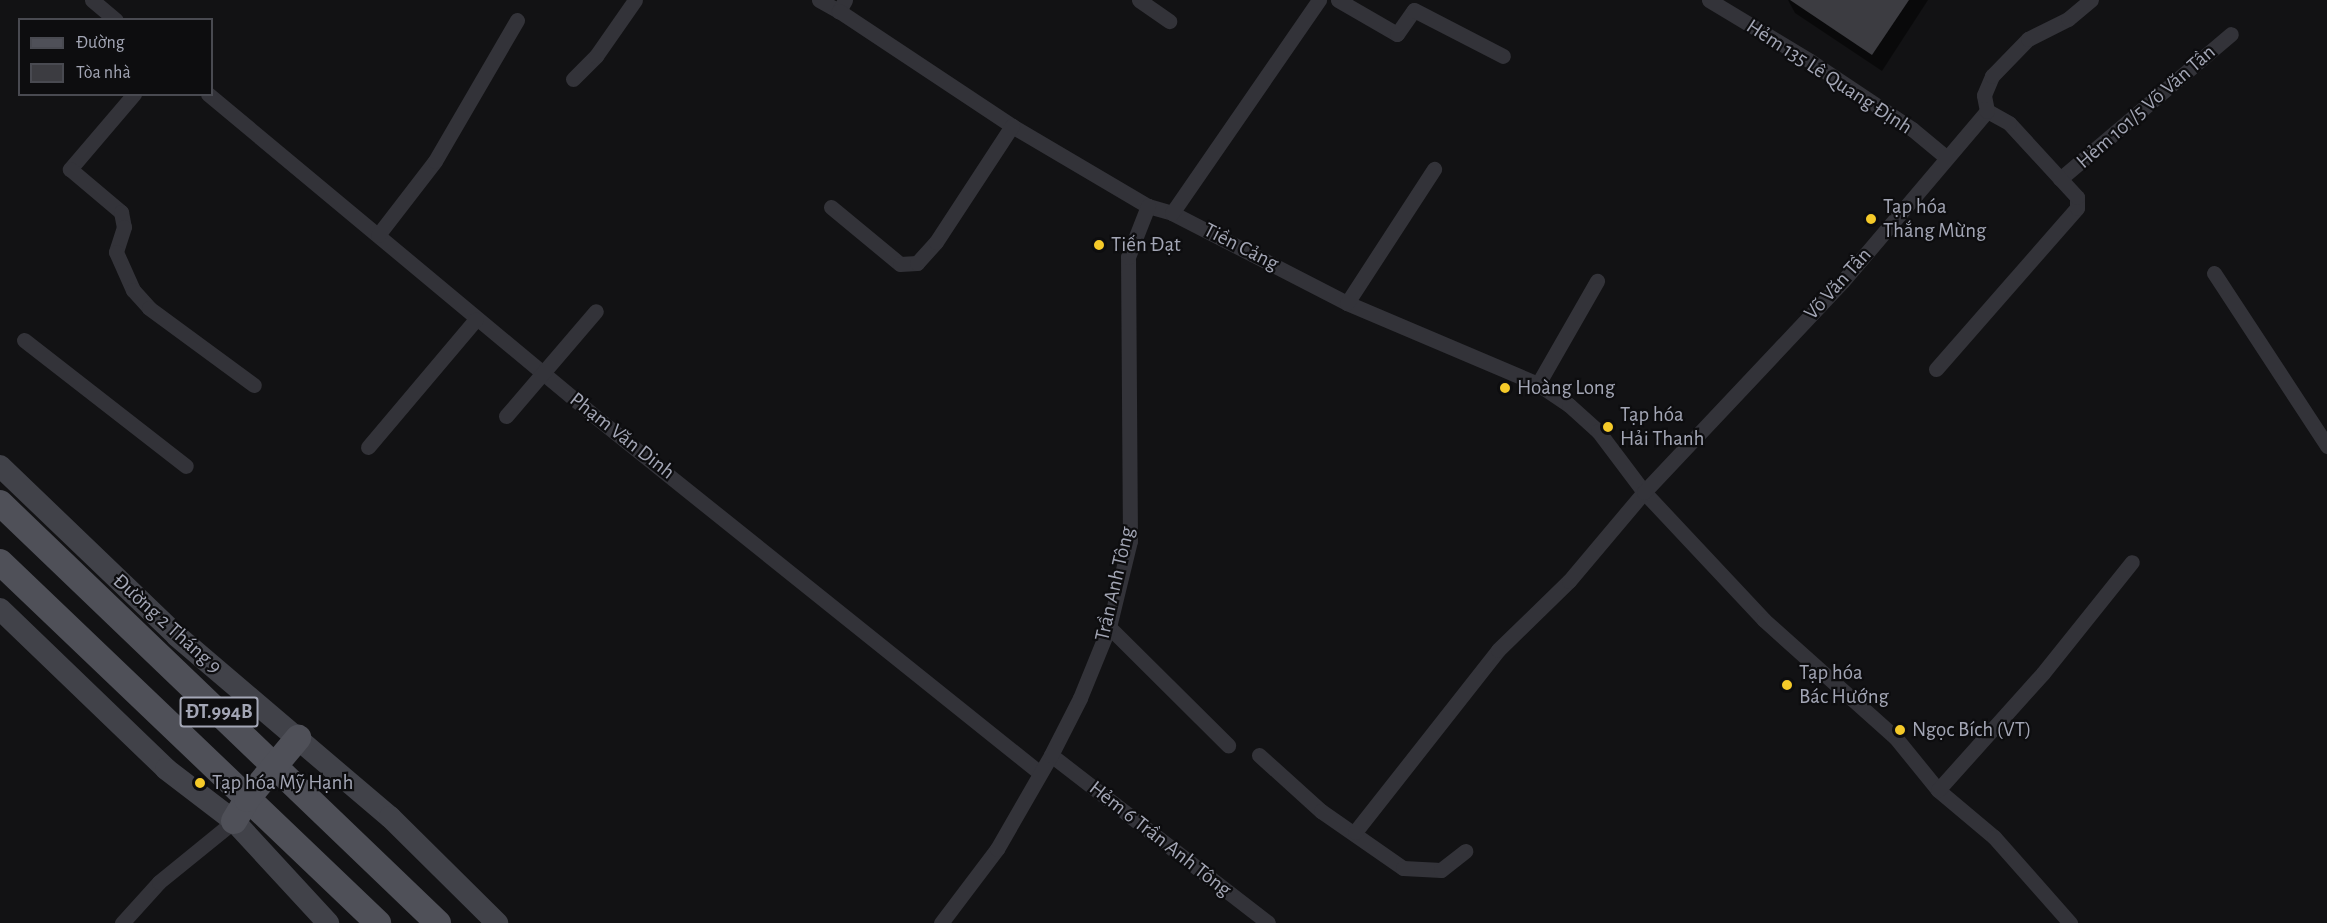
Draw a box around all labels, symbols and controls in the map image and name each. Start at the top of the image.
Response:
street label: Hẻm 135 Lê Quang Định [1741,14,1917,140]
legend [18,18,213,96]
text: Đường [76,34,125,52]
street label: Hẻm 101/5 Võ Văn Tần [2071,40,2221,174]
text: Tòa nhà [76,64,131,82]
place label: Tạp hóa Thắng Mừng [1883,194,1986,244]
marker: Tạp hóa Thắng Mừng [1864,212,1878,226]
street label: Tiền Cảng [1199,217,1283,277]
place label: Tiến Đạt [1111,232,1181,258]
marker: Tiến Đạt [1092,238,1106,252]
street label: Võ Văn Tần [1799,243,1877,325]
place label: Hoàng Long [1517,375,1615,401]
marker: Hoàng Long [1498,381,1512,395]
street label: Phạm Văn Dinh [564,387,680,485]
place label: Tạp hóa Hải Thanh [1620,402,1704,452]
marker: Tạp hóa Hải Thanh [1601,420,1615,434]
street label: Trần Anh Tông [1090,524,1140,644]
street label: Đường 2 Tháng 9 [107,568,227,680]
place label: Tạp hóa Bác Hướng [1799,660,1889,710]
marker: Tạp hóa Bác Hướng [1780,678,1794,692]
road number: ĐT.994B [178,695,260,729]
place label: Ngọc Bích (VT) [1912,717,2031,743]
marker: Ngọc Bích (VT) [1893,723,1907,737]
place label: Tạp hóa Mỹ Hạnh [212,770,353,796]
marker: Tạp hóa Mỹ Hạnh [193,776,207,790]
street label: Hẻm 6 Trần Anh Tông [1084,776,1236,902]

